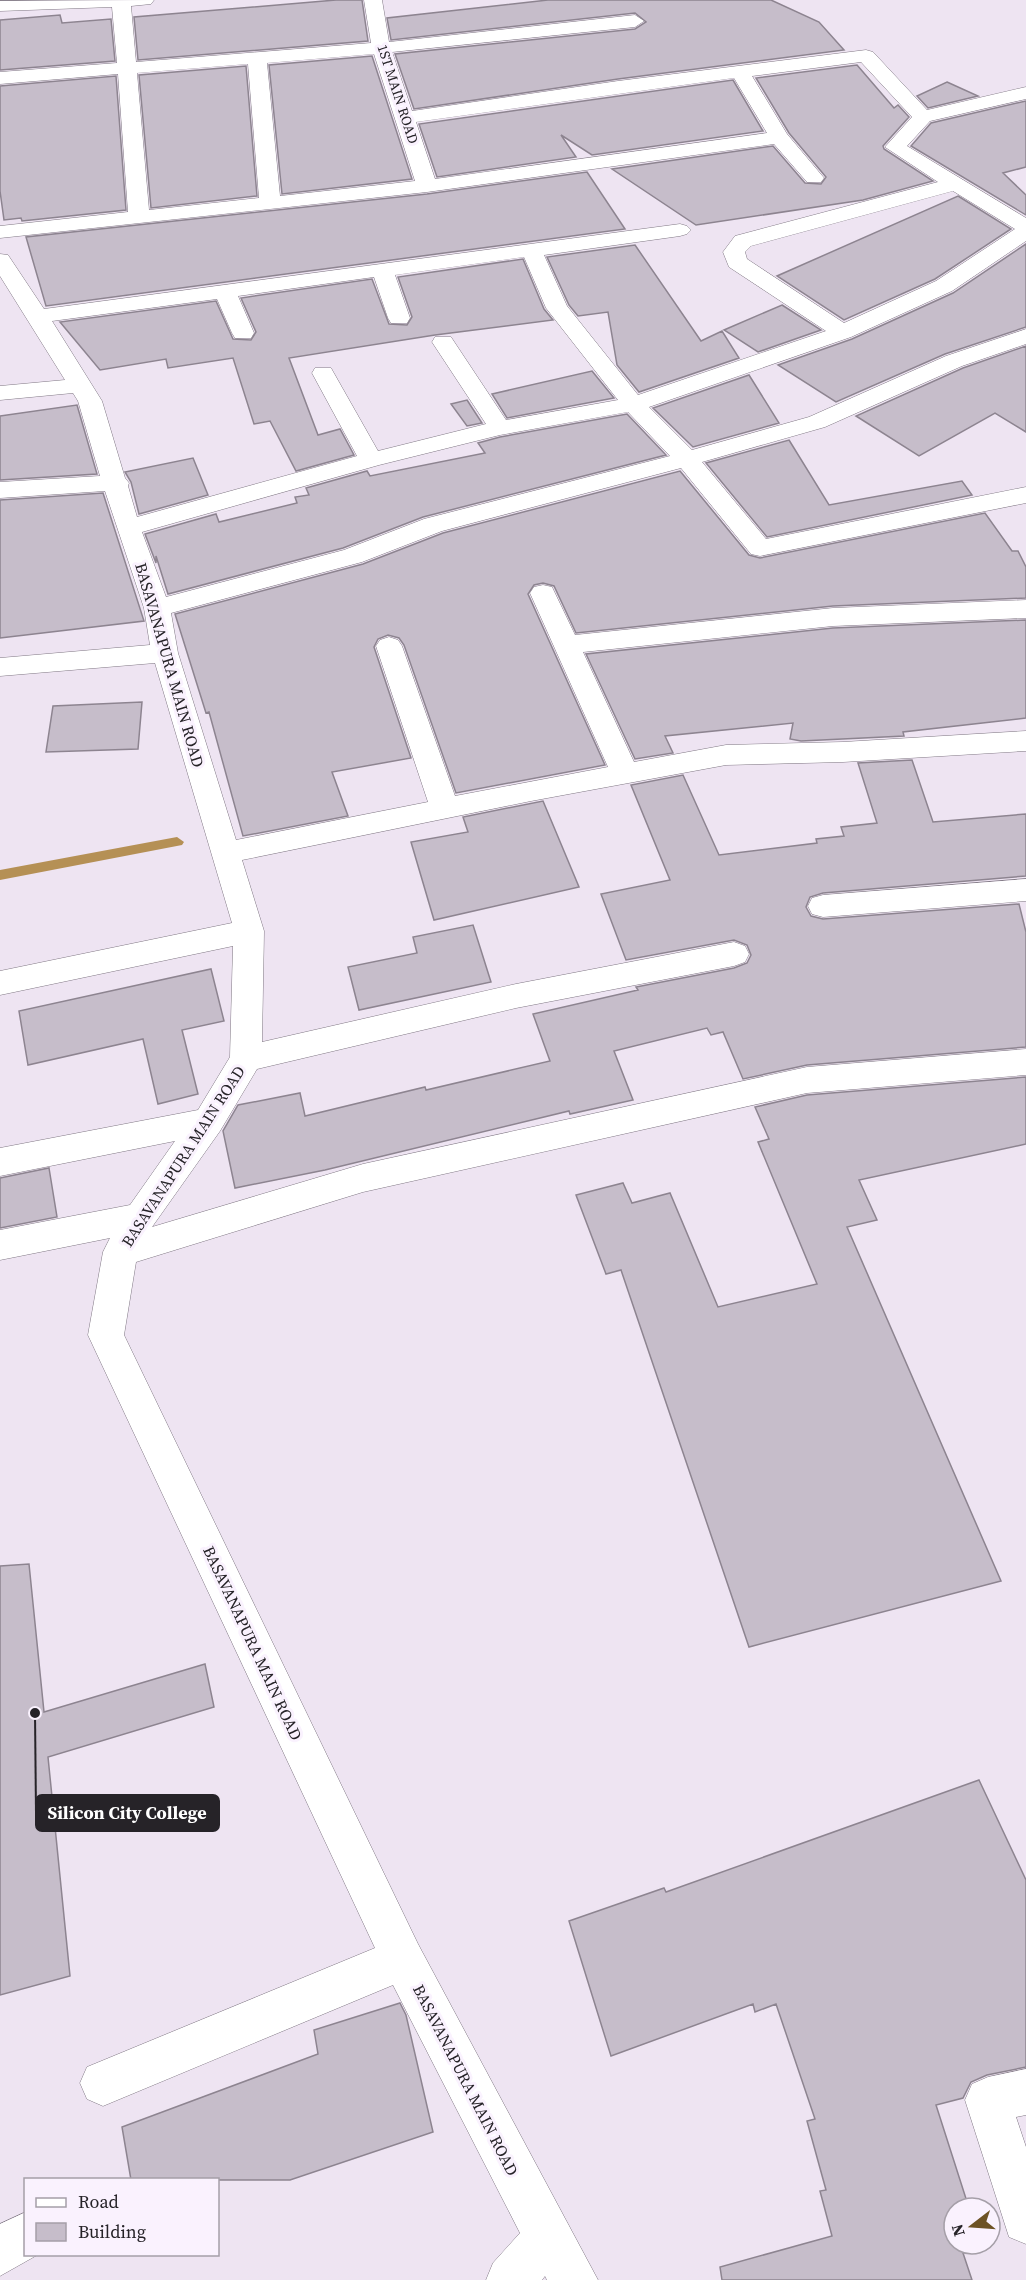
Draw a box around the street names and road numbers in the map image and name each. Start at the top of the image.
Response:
street label: 1ST MAIN ROAD [373,42,423,146]
street label: BASAVANAPURA MAIN ROAD [130,560,210,770]
street label: BASAVANAPURA MAIN ROAD [116,1061,250,1251]
street label: BASAVANAPURA MAIN ROAD [198,1542,308,1744]
street label: BASAVANAPURA MAIN ROAD [408,1981,524,2179]

